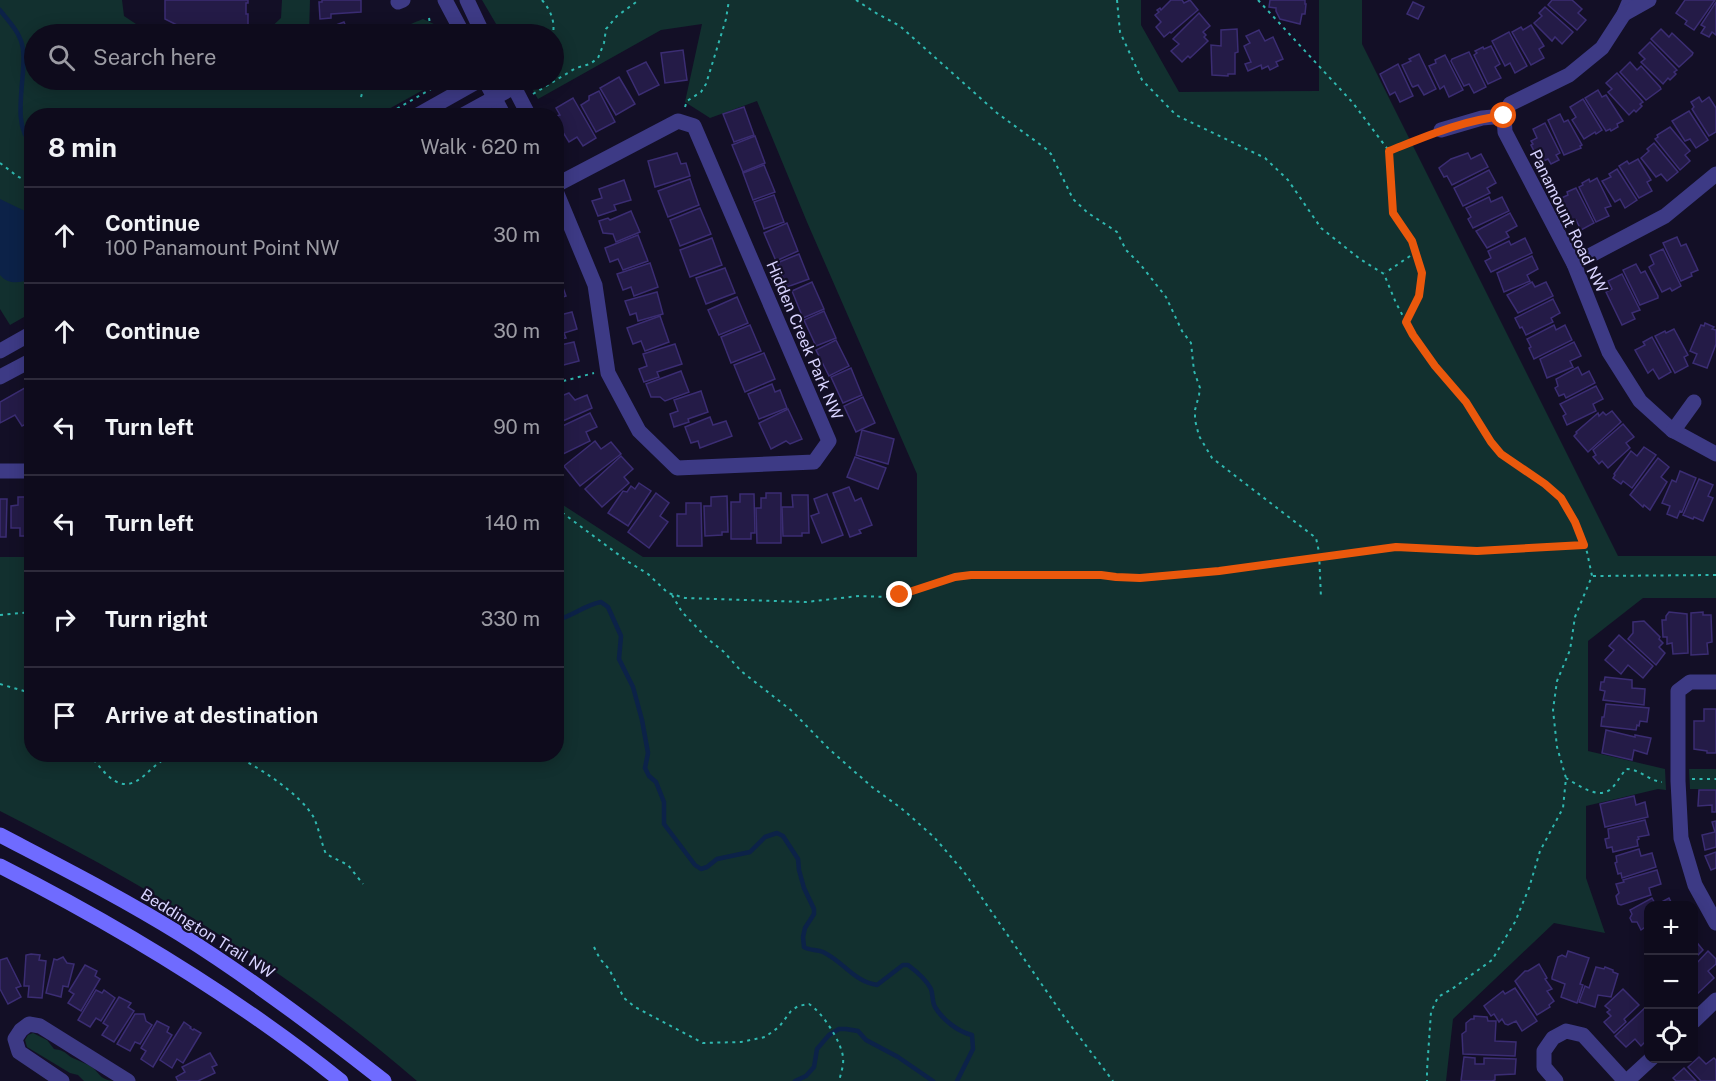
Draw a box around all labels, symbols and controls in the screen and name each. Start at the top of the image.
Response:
search box [24,24,564,90]
icon: search [45,41,78,74]
text: Search here [93,44,217,70]
route start [1490,102,1516,128]
text: 8 min [48,132,117,163]
text: Walk · 620 m [421,135,540,159]
street label: Panamount Road NW [1526,146,1612,296]
text: Continue [105,210,200,236]
icon: ahead [48,219,81,252]
text: 30 m [493,223,540,247]
text: 100 Panamount Point NW [105,236,339,260]
street label: Hidden Creek Park NW [762,258,847,423]
icon: ahead [48,315,81,348]
text: Continue [105,318,200,344]
text: 30 m [493,319,540,343]
icon: left [48,411,81,444]
text: Turn left [105,414,194,440]
text: 90 m [493,415,540,439]
icon: left [48,507,81,540]
text: Turn left [105,510,194,536]
text: 140 m [485,511,540,535]
route end [886,581,912,607]
icon: right [48,603,81,636]
text: Turn right [105,606,208,632]
text: 330 m [481,607,540,631]
icon: arrive [48,699,81,732]
text: Arrive at destination [105,702,318,728]
street label: Beddington Trail NW [137,884,278,982]
map controls [1644,901,1698,1063]
button: + [1644,901,1698,955]
button: − [1644,955,1698,1009]
button: locate [1644,1009,1698,1063]

